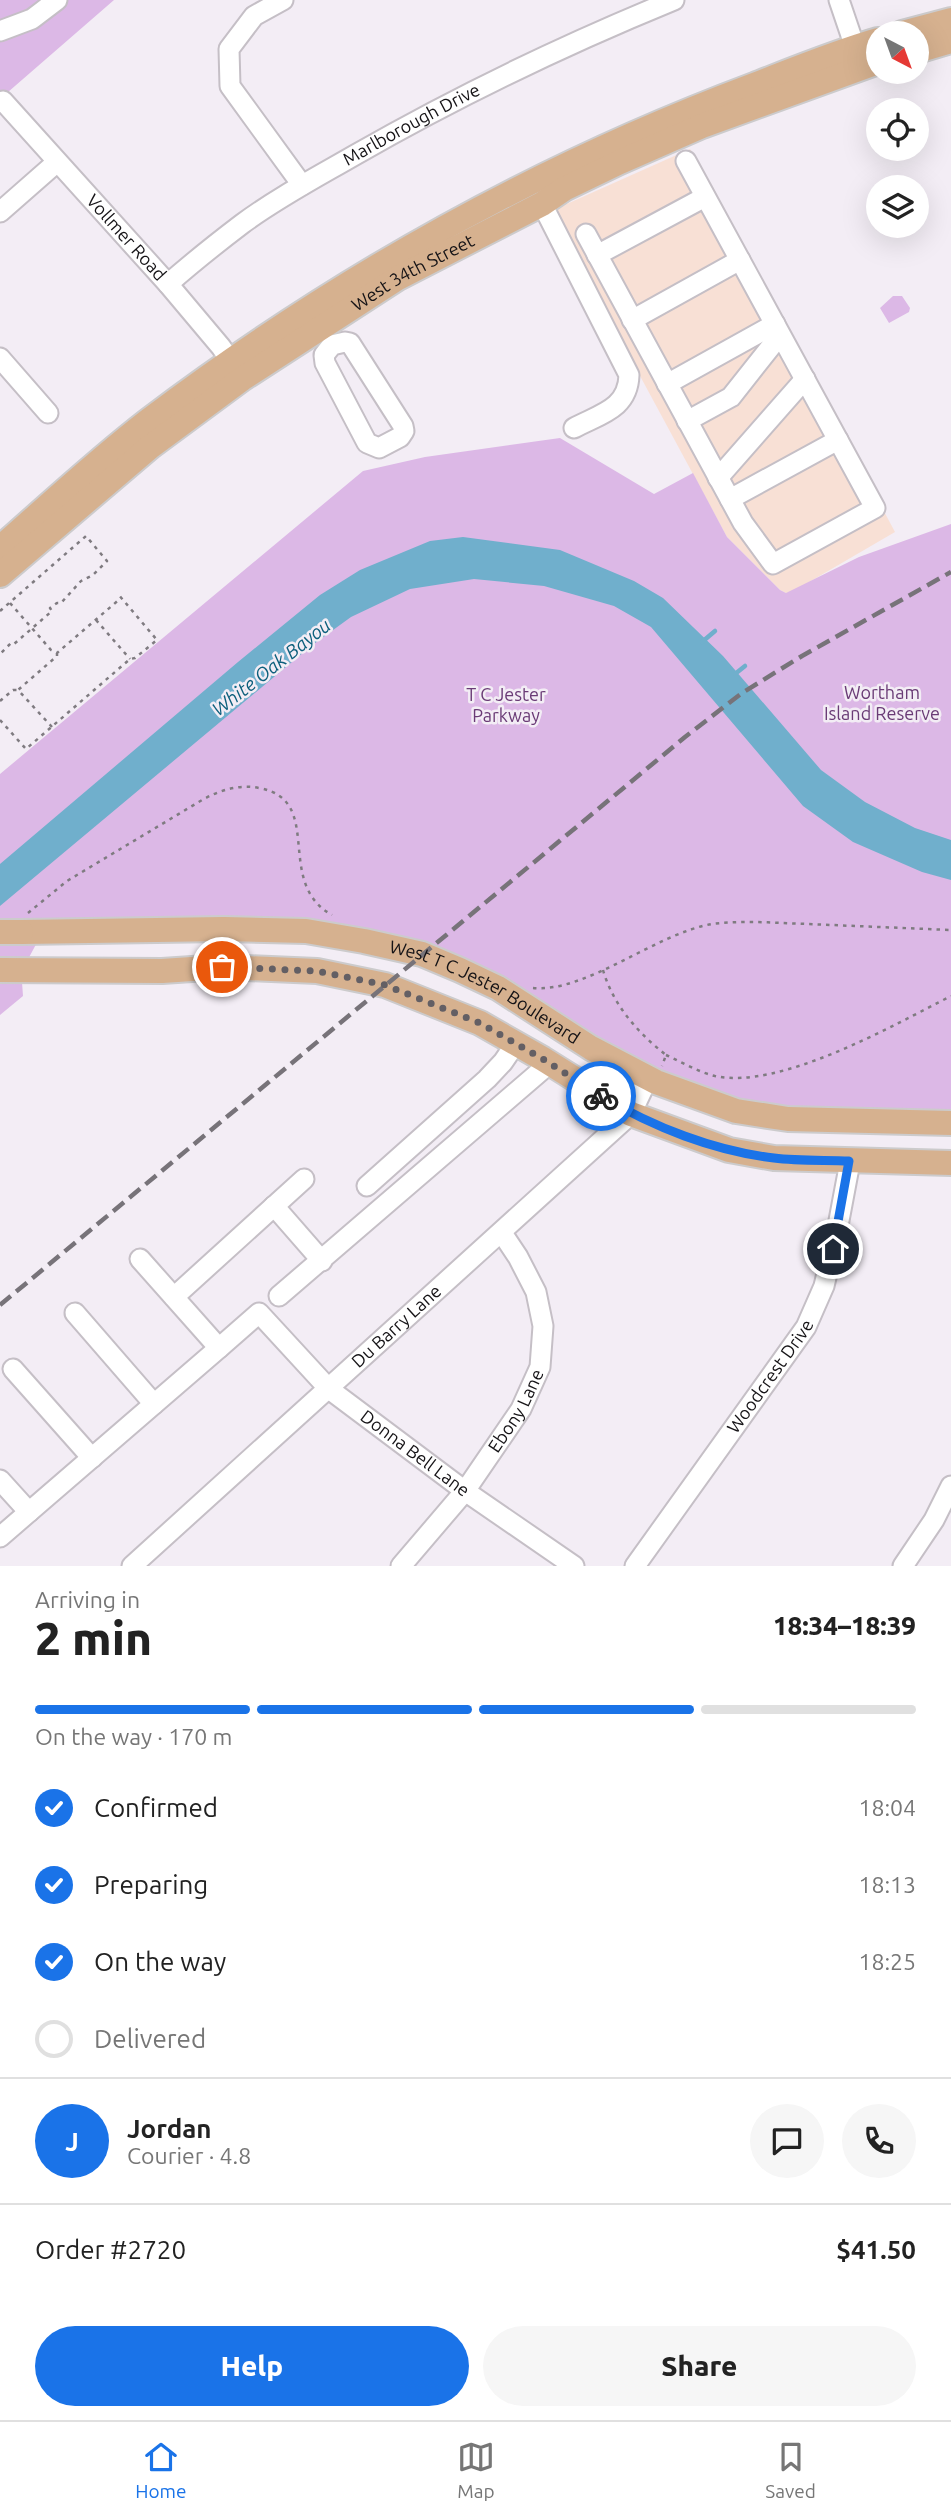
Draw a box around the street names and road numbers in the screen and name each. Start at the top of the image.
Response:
street label: Marlborough Drive [339,79,483,169]
street label: Vollmer Road [83,190,171,284]
street label: West 34th Street [347,230,477,314]
street label: West T C Jester Boulevard [388,936,584,1047]
street label: Du Barry Lane [347,1280,445,1371]
street label: Woodcrest Drive [722,1317,817,1437]
street label: Ebony Lane [484,1366,547,1456]
street label: Donna Bell Lane [357,1405,474,1500]

